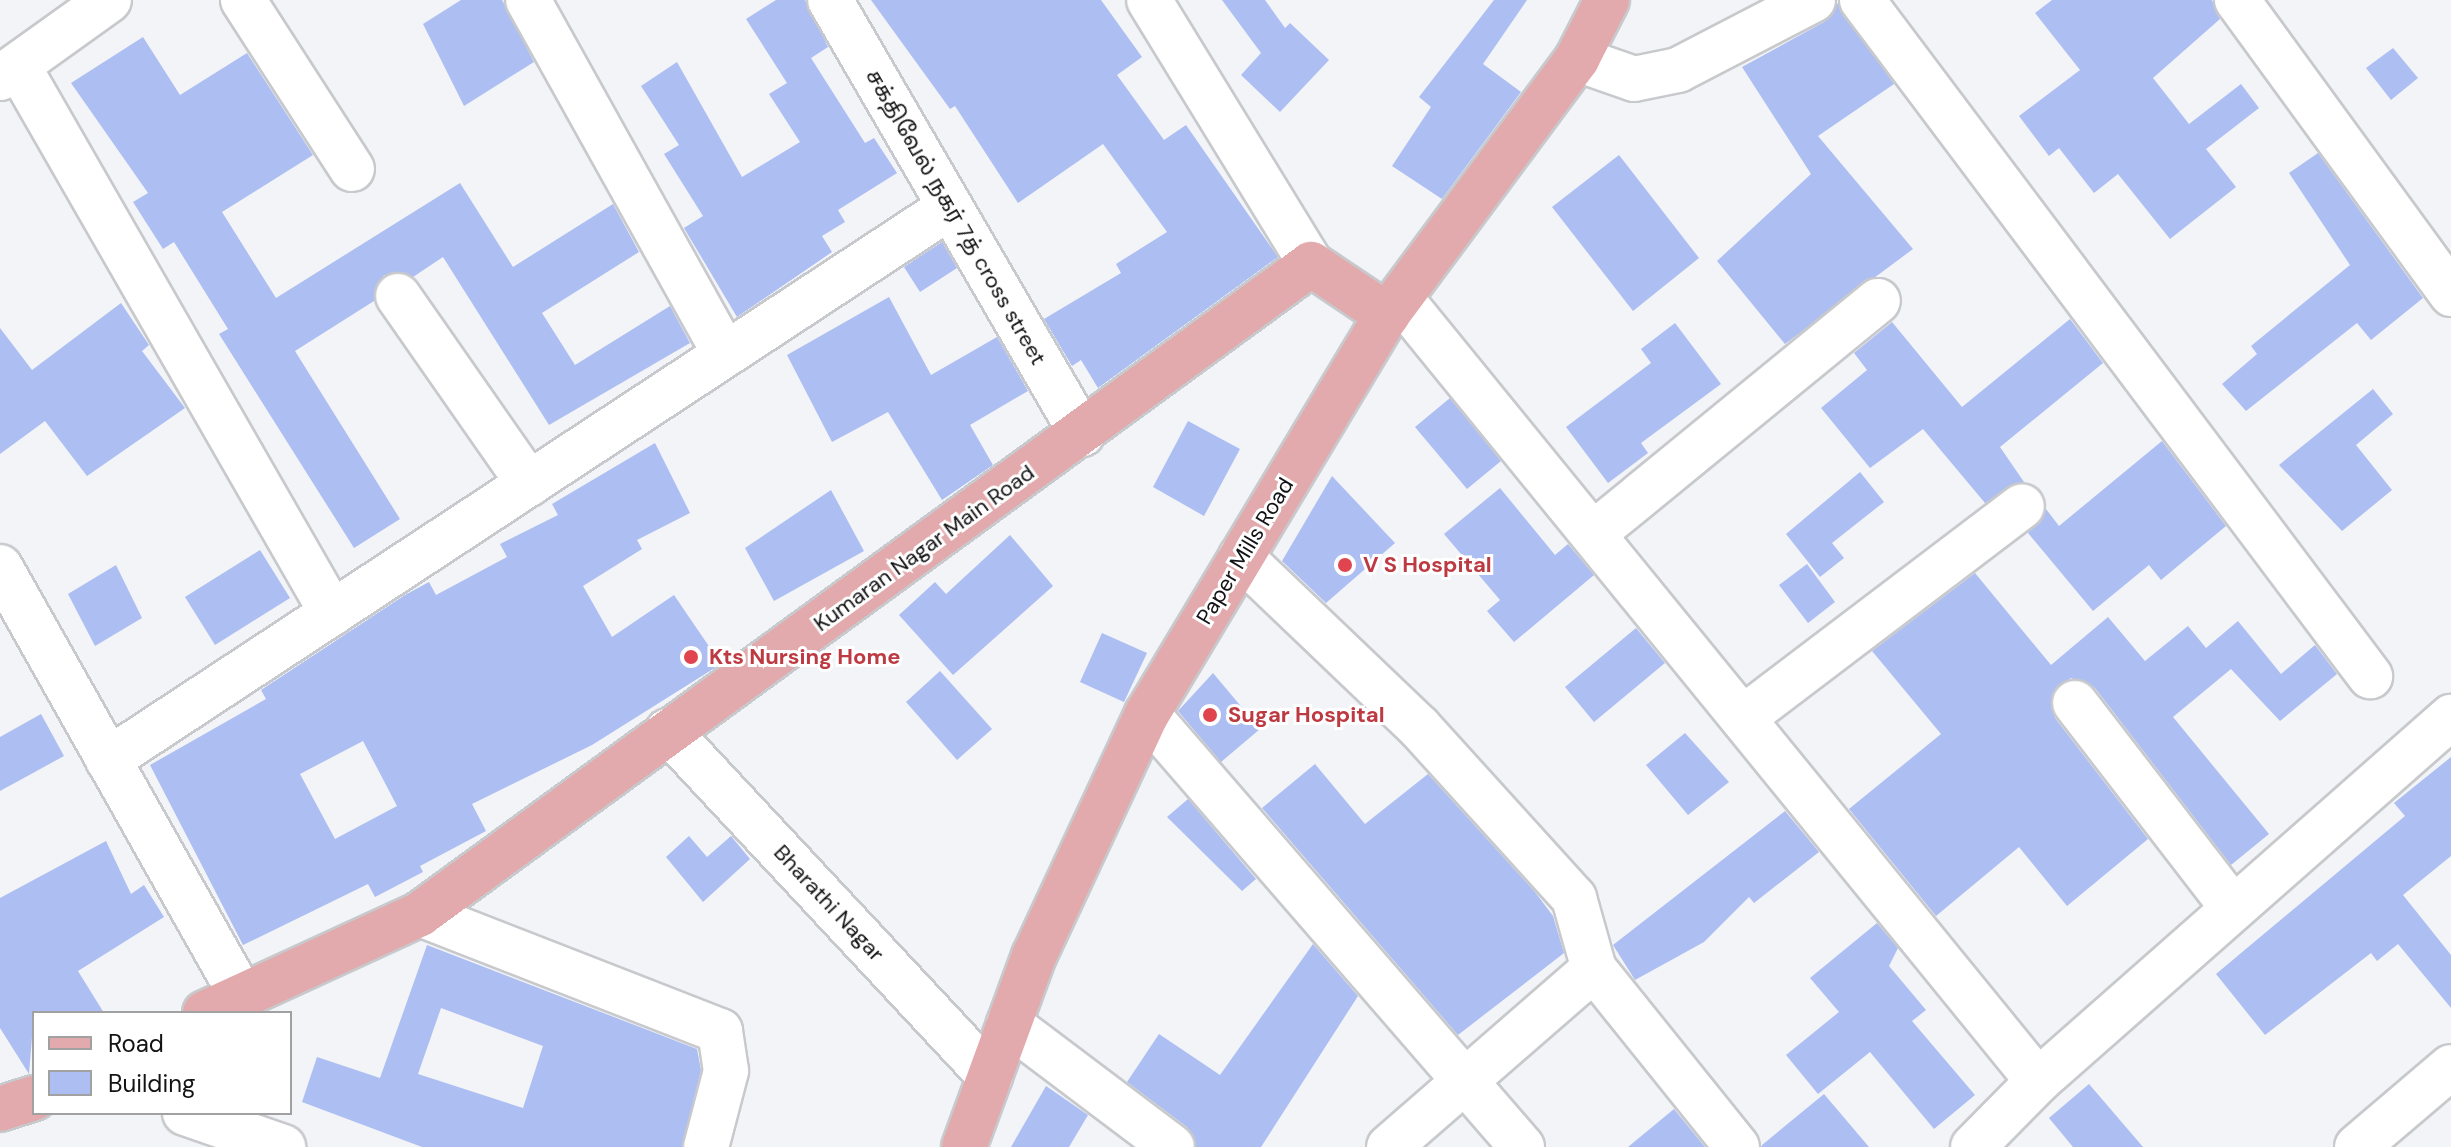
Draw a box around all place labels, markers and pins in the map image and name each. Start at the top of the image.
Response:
place label: V S Hospital [1363,552,1492,578]
marker: V S Hospital [1334,554,1356,576]
place label: Kts Nursing Home [709,644,900,670]
marker: Kts Nursing Home [680,646,702,668]
place label: Sugar Hospital [1228,702,1385,728]
marker: Sugar Hospital [1199,704,1221,726]

